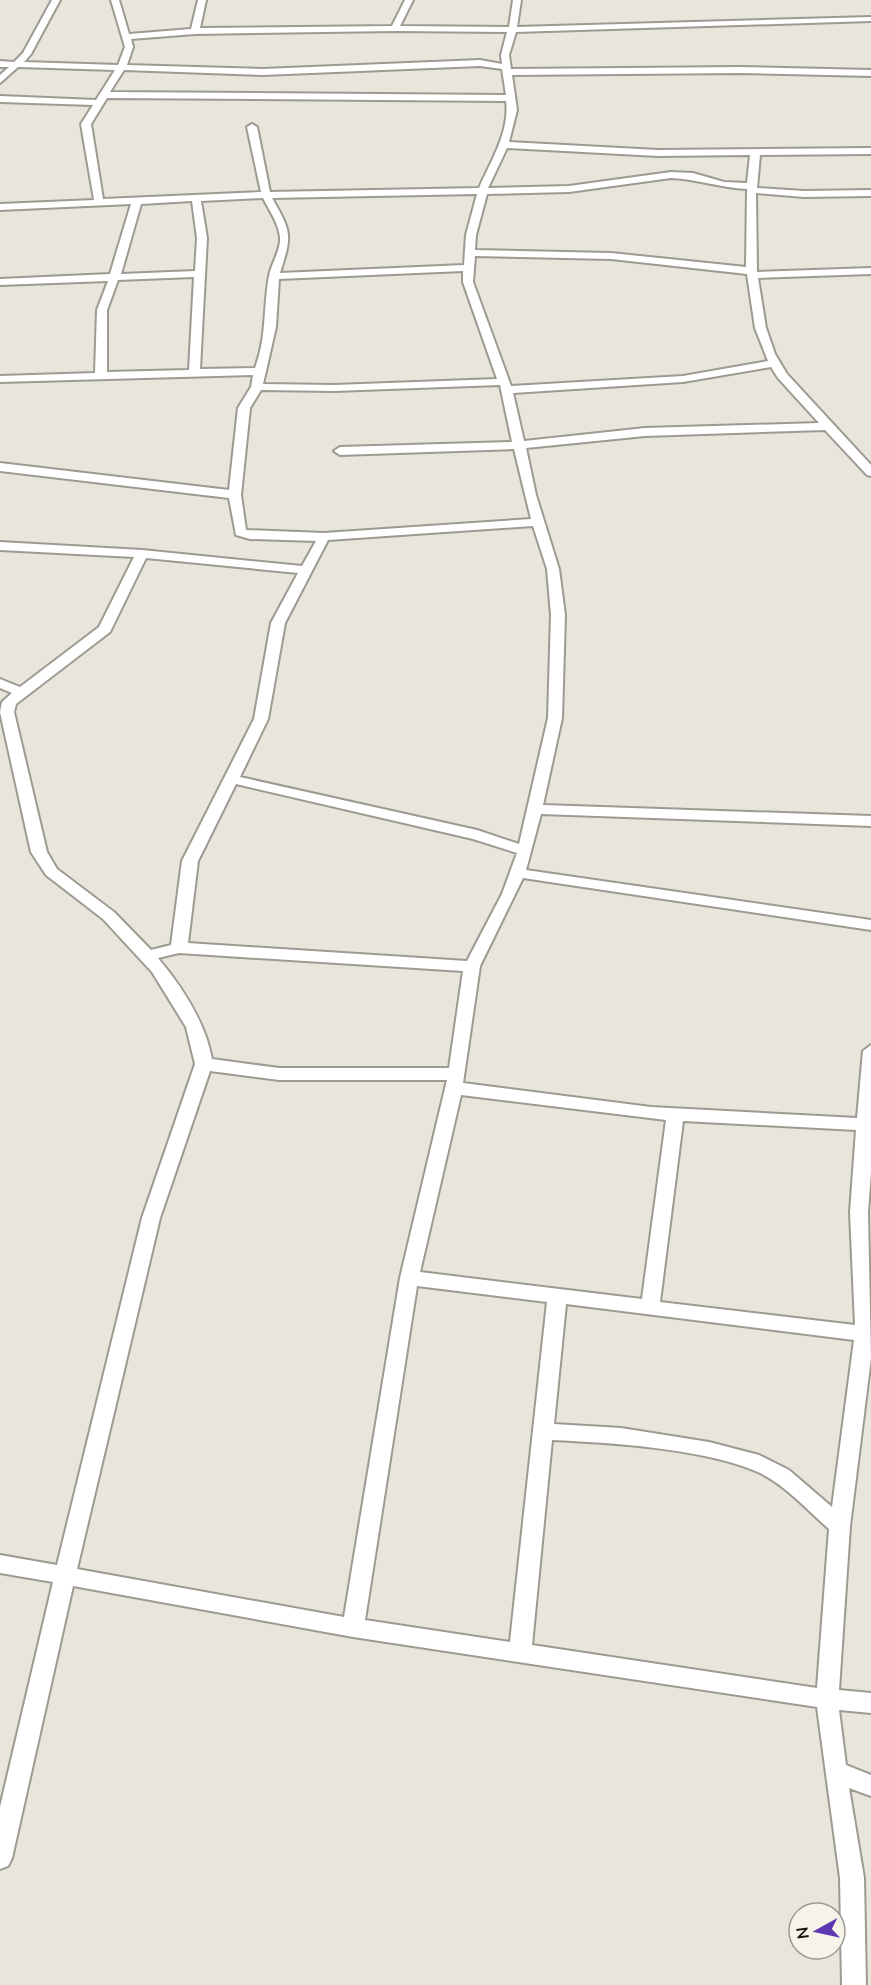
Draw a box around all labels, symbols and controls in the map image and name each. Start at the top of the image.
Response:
north arrow [787,1901,847,1961]
text: N [791,1926,813,1940]

